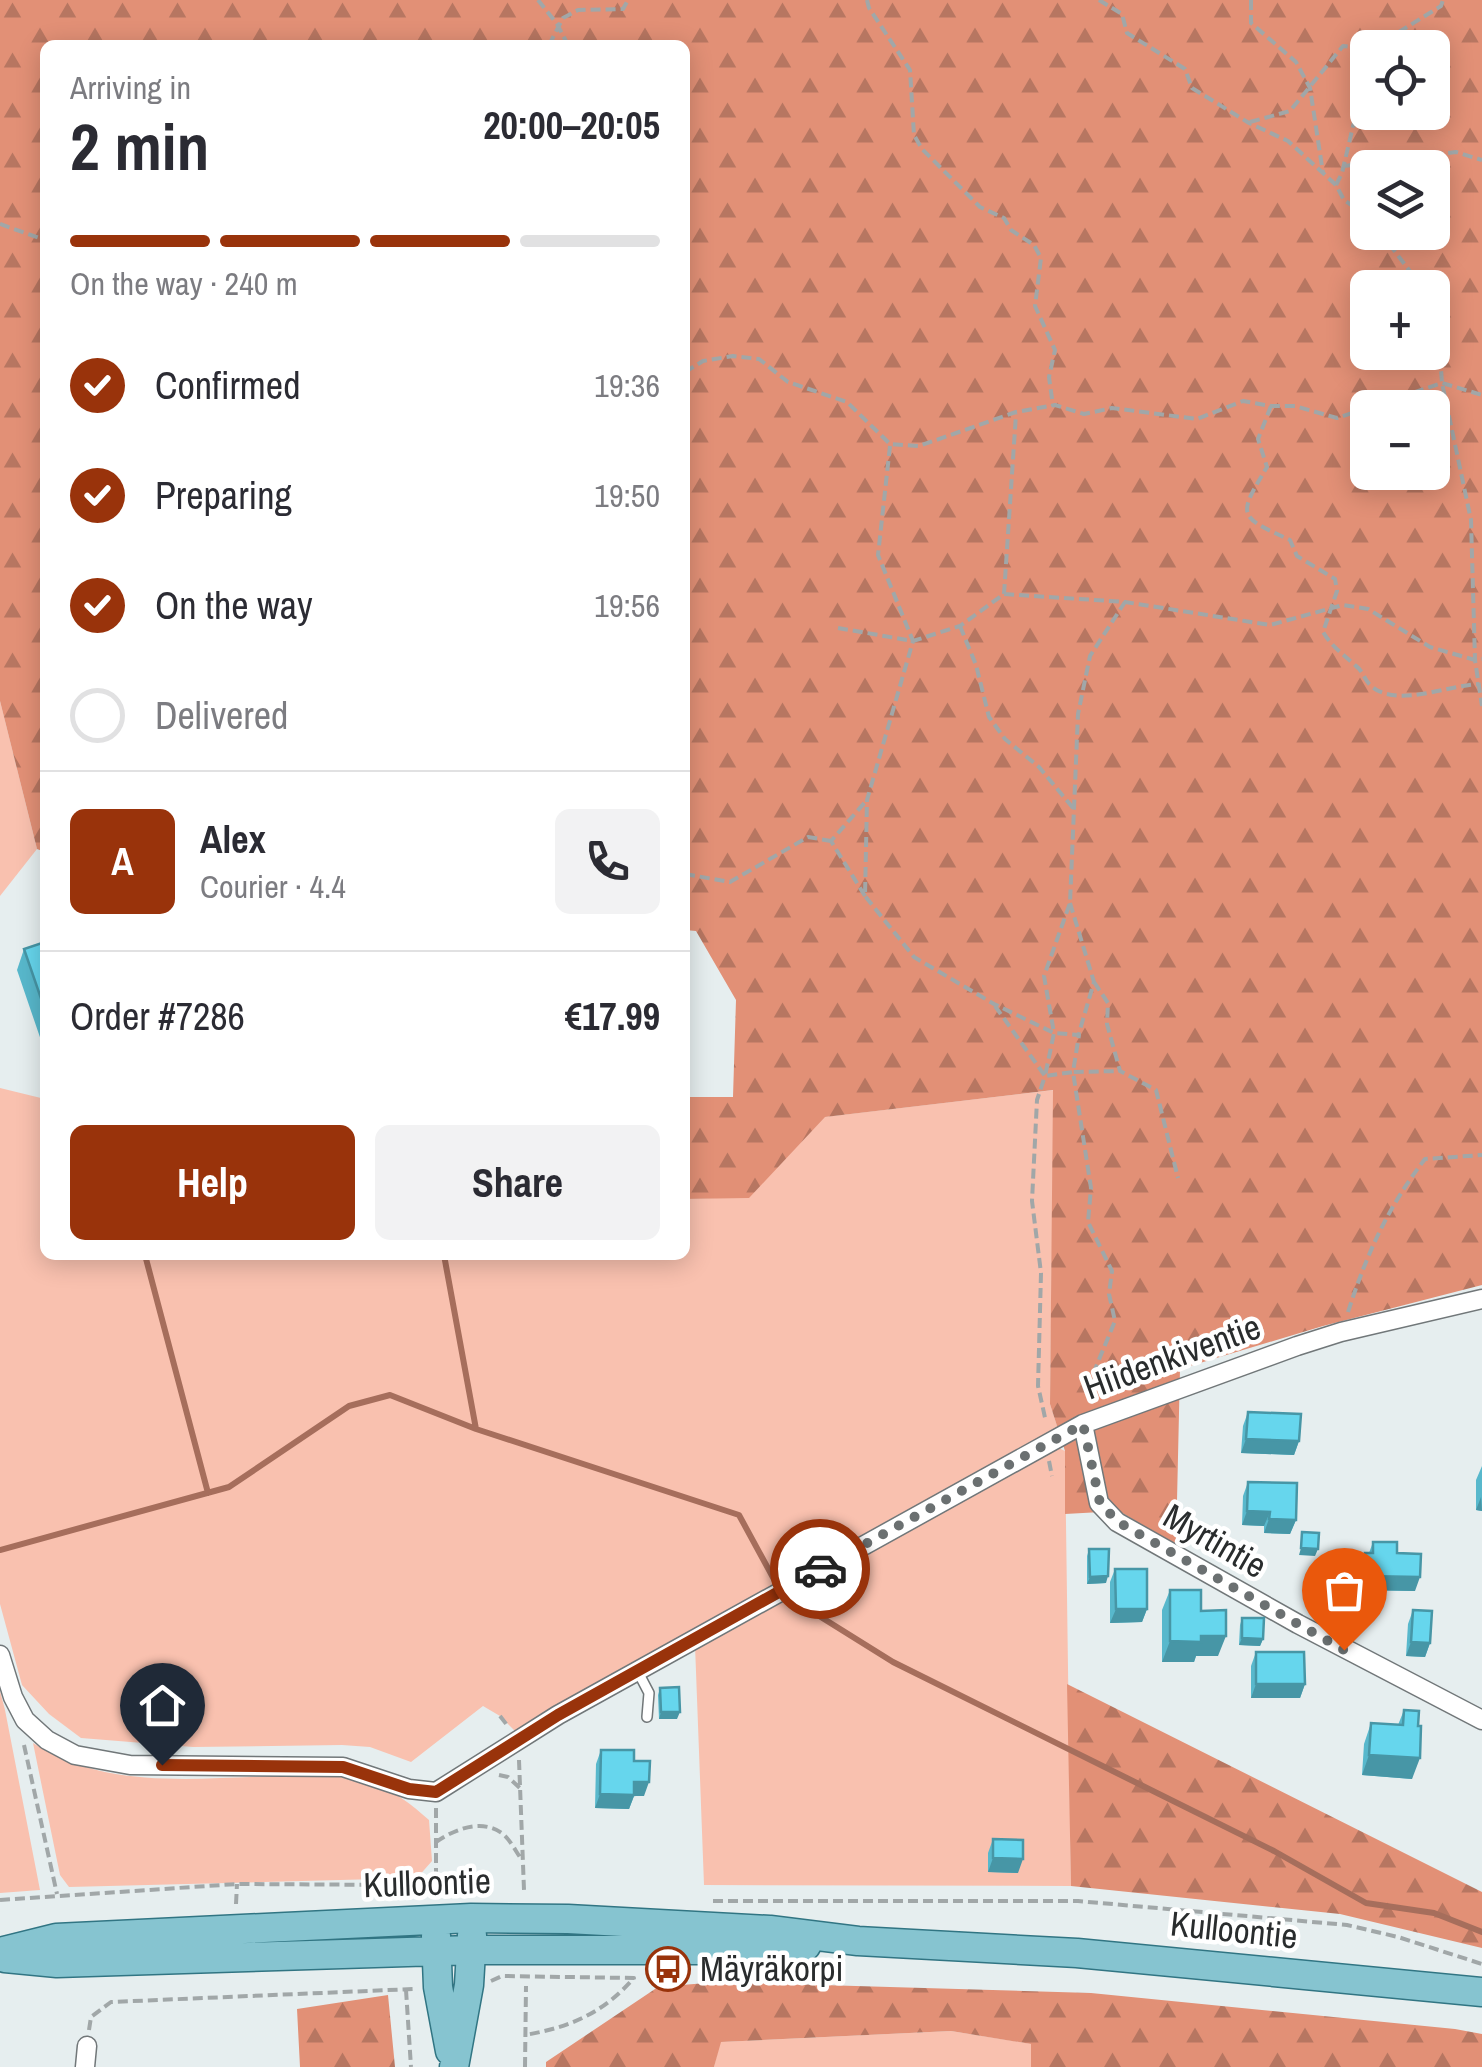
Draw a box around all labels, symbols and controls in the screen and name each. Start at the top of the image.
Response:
map controls [1350,30,1450,490]
button: locate [1350,30,1450,130]
text: Arriving in [70,66,191,109]
text: 20:00–20:05 [483,100,660,151]
text: 2 min [70,103,209,190]
button: layers [1350,150,1450,250]
text: On the way · 240 m [70,262,298,305]
button: + [1350,270,1450,370]
icon: check [70,358,125,413]
text: Confirmed [155,360,300,411]
text: 19:36 [594,364,660,407]
button: − [1350,390,1450,490]
icon: check [70,468,125,523]
text: Preparing [155,470,292,521]
text: 19:50 [594,474,660,517]
icon: check [70,578,125,633]
text: On the way [155,580,313,631]
text: 19:56 [594,584,660,627]
text: Delivered [155,690,288,741]
button: phone [555,809,660,914]
text: Alex [200,814,266,865]
text: A [111,836,134,887]
text: Courier · 4.4 [200,865,346,908]
text: Order #7286 [70,991,245,1042]
text: €17.99 [565,991,660,1042]
button: Help [70,1125,355,1240]
button: Share [375,1125,660,1240]
street label: Hiidenkiventie [1077,1303,1267,1410]
street label: Myrtintie [1155,1492,1275,1589]
courier [770,1519,870,1619]
icon: car [793,1542,848,1597]
pin [1302,1548,1387,1651]
icon: bag [1317,1563,1372,1618]
pin [120,1663,205,1766]
icon: home [135,1678,190,1733]
street label: Kulloontie [362,1857,492,1908]
street label: Kulloontie [1168,1899,1300,1960]
place label: Mäyräkorpi [700,1945,844,1992]
bus stop icon: Mäyräkorpi [645,1946,691,1992]

